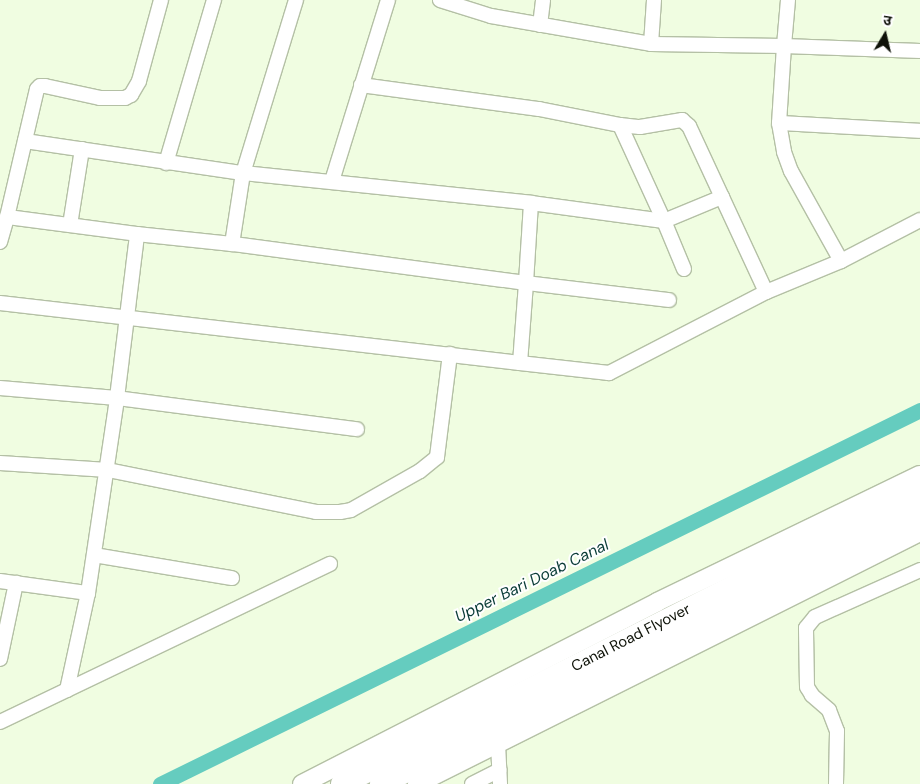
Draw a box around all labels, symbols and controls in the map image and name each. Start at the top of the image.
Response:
north arrow [860,10,910,60]
text: उ [882,11,893,30]
water label: Upper Bari Doab Canal [452,535,612,627]
street label: Canal Road Flyover [569,600,693,676]

